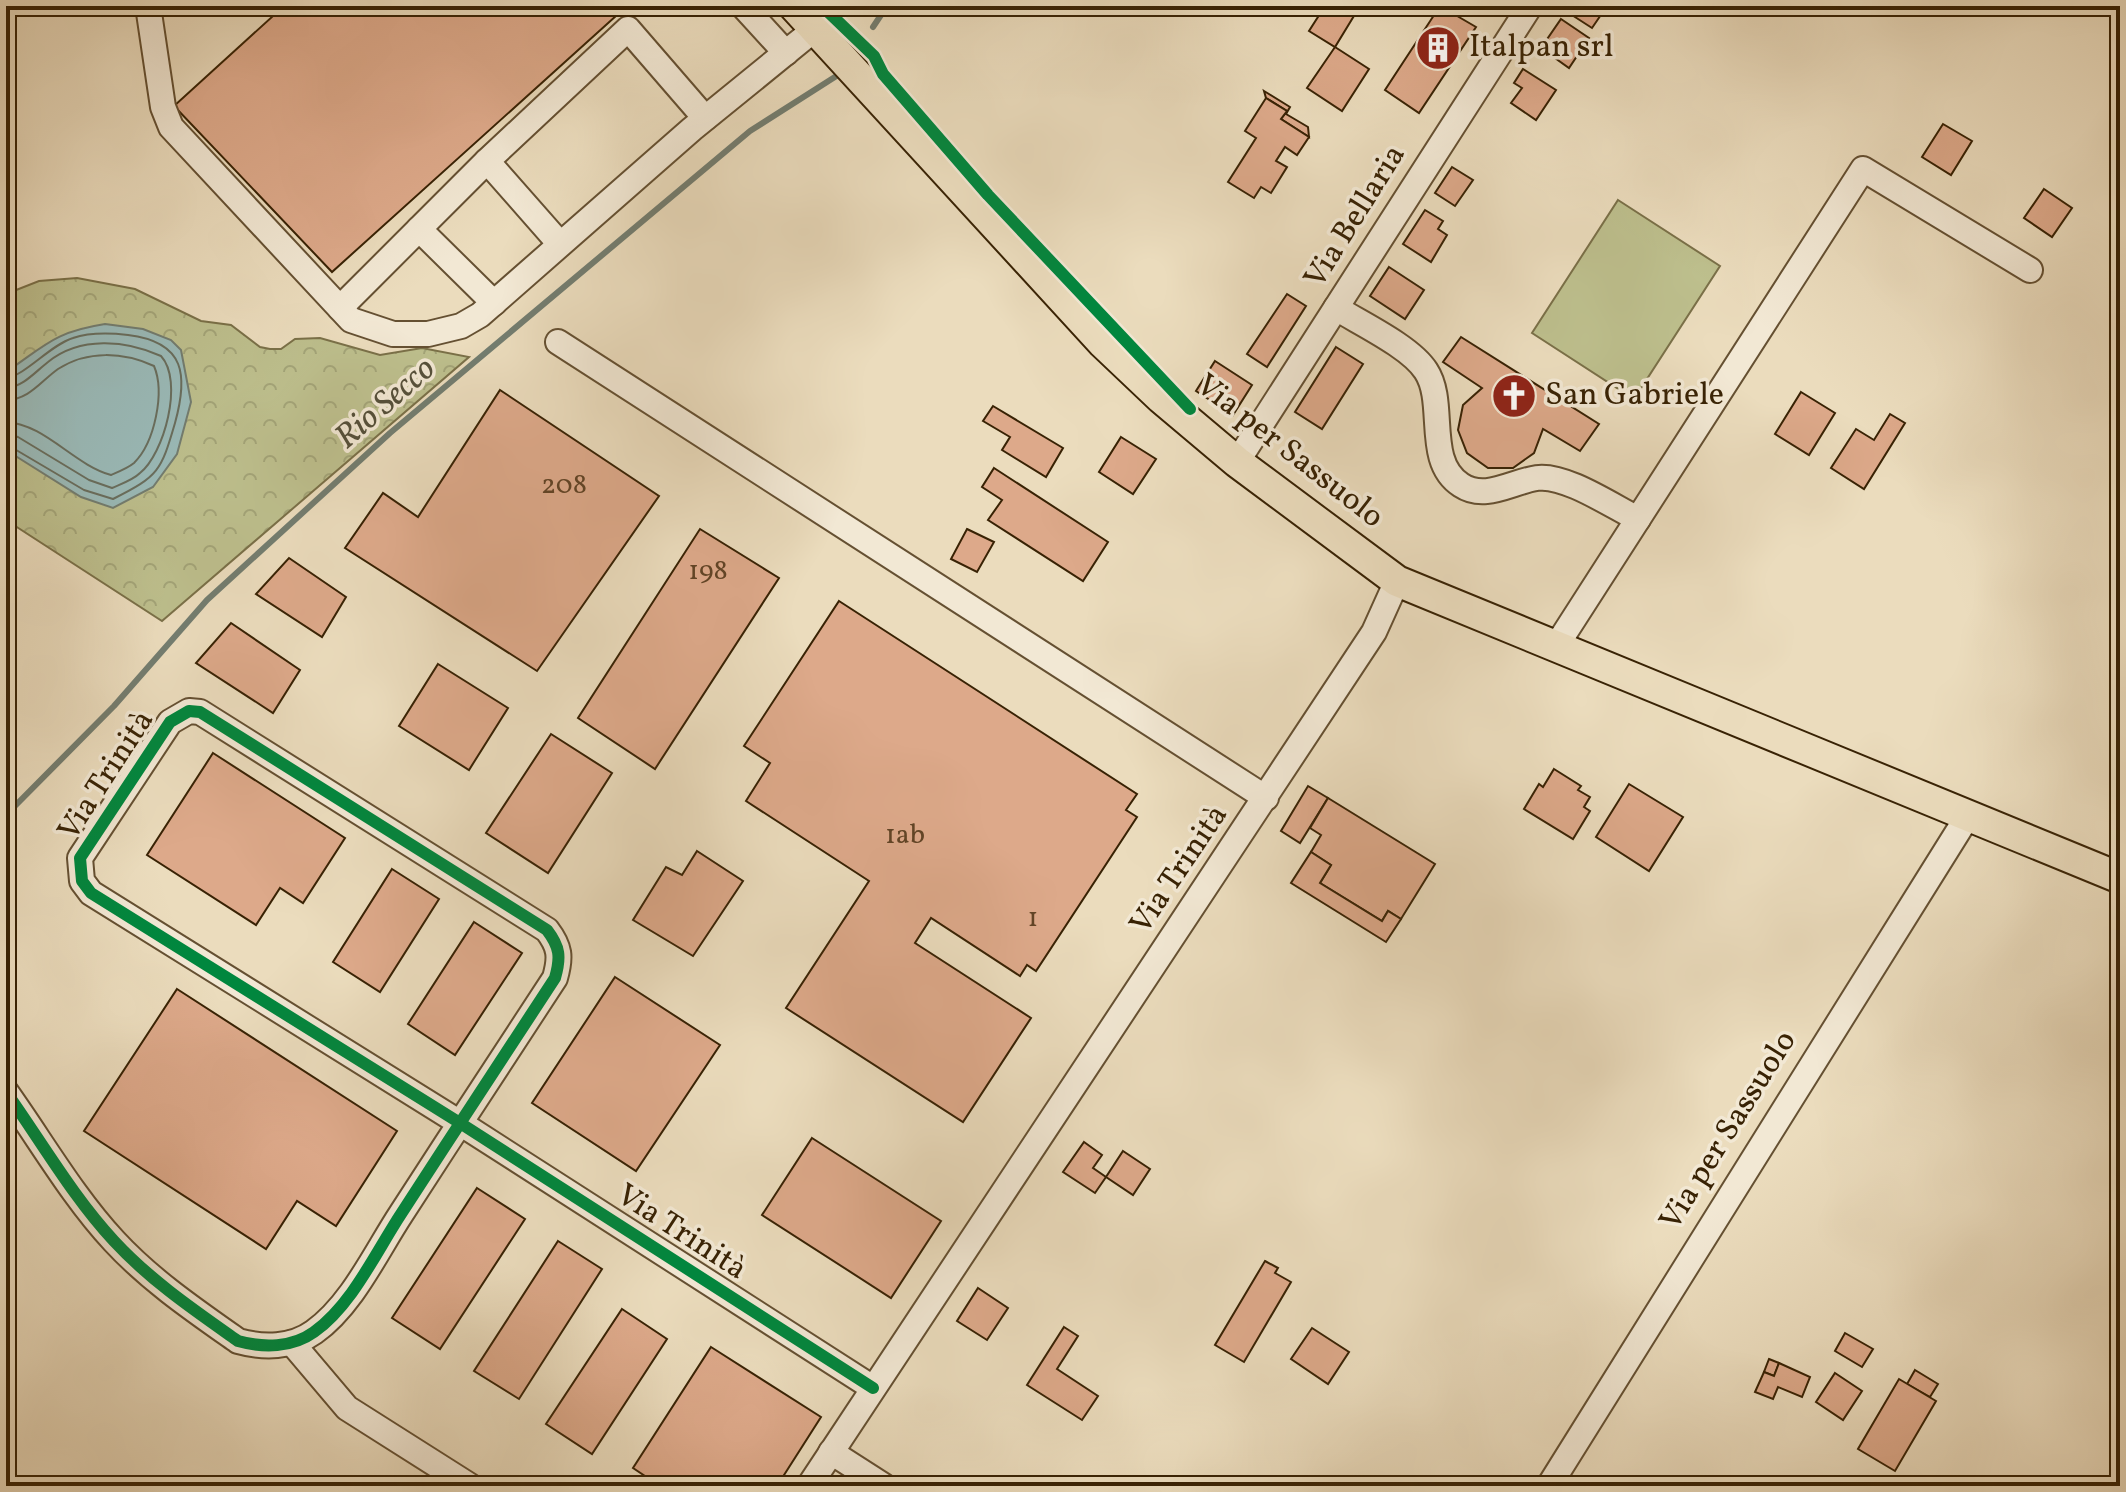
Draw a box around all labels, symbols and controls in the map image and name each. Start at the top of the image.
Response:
building icon: Italpan srl [1414,24,1462,72]
place label: Italpan srl [1469,26,1614,70]
street label: Via Bellaria [1295,137,1417,297]
water label: Rio Secco [325,347,447,461]
street label: Via per Sassuolo [1186,364,1392,540]
church icon: San Gabriele [1490,372,1538,420]
place label: San Gabriele [1545,374,1724,418]
house number: 208 [541,466,587,505]
house number: 198 [688,552,728,591]
street label: Via Trinità [48,702,166,850]
street label: Via Trinità [1120,796,1240,944]
house number: 1ab [885,816,925,855]
house number: 1 [1028,899,1038,938]
street label: Via per Sassuolo [1650,1023,1808,1239]
street label: Via Trinità [607,1174,755,1292]

